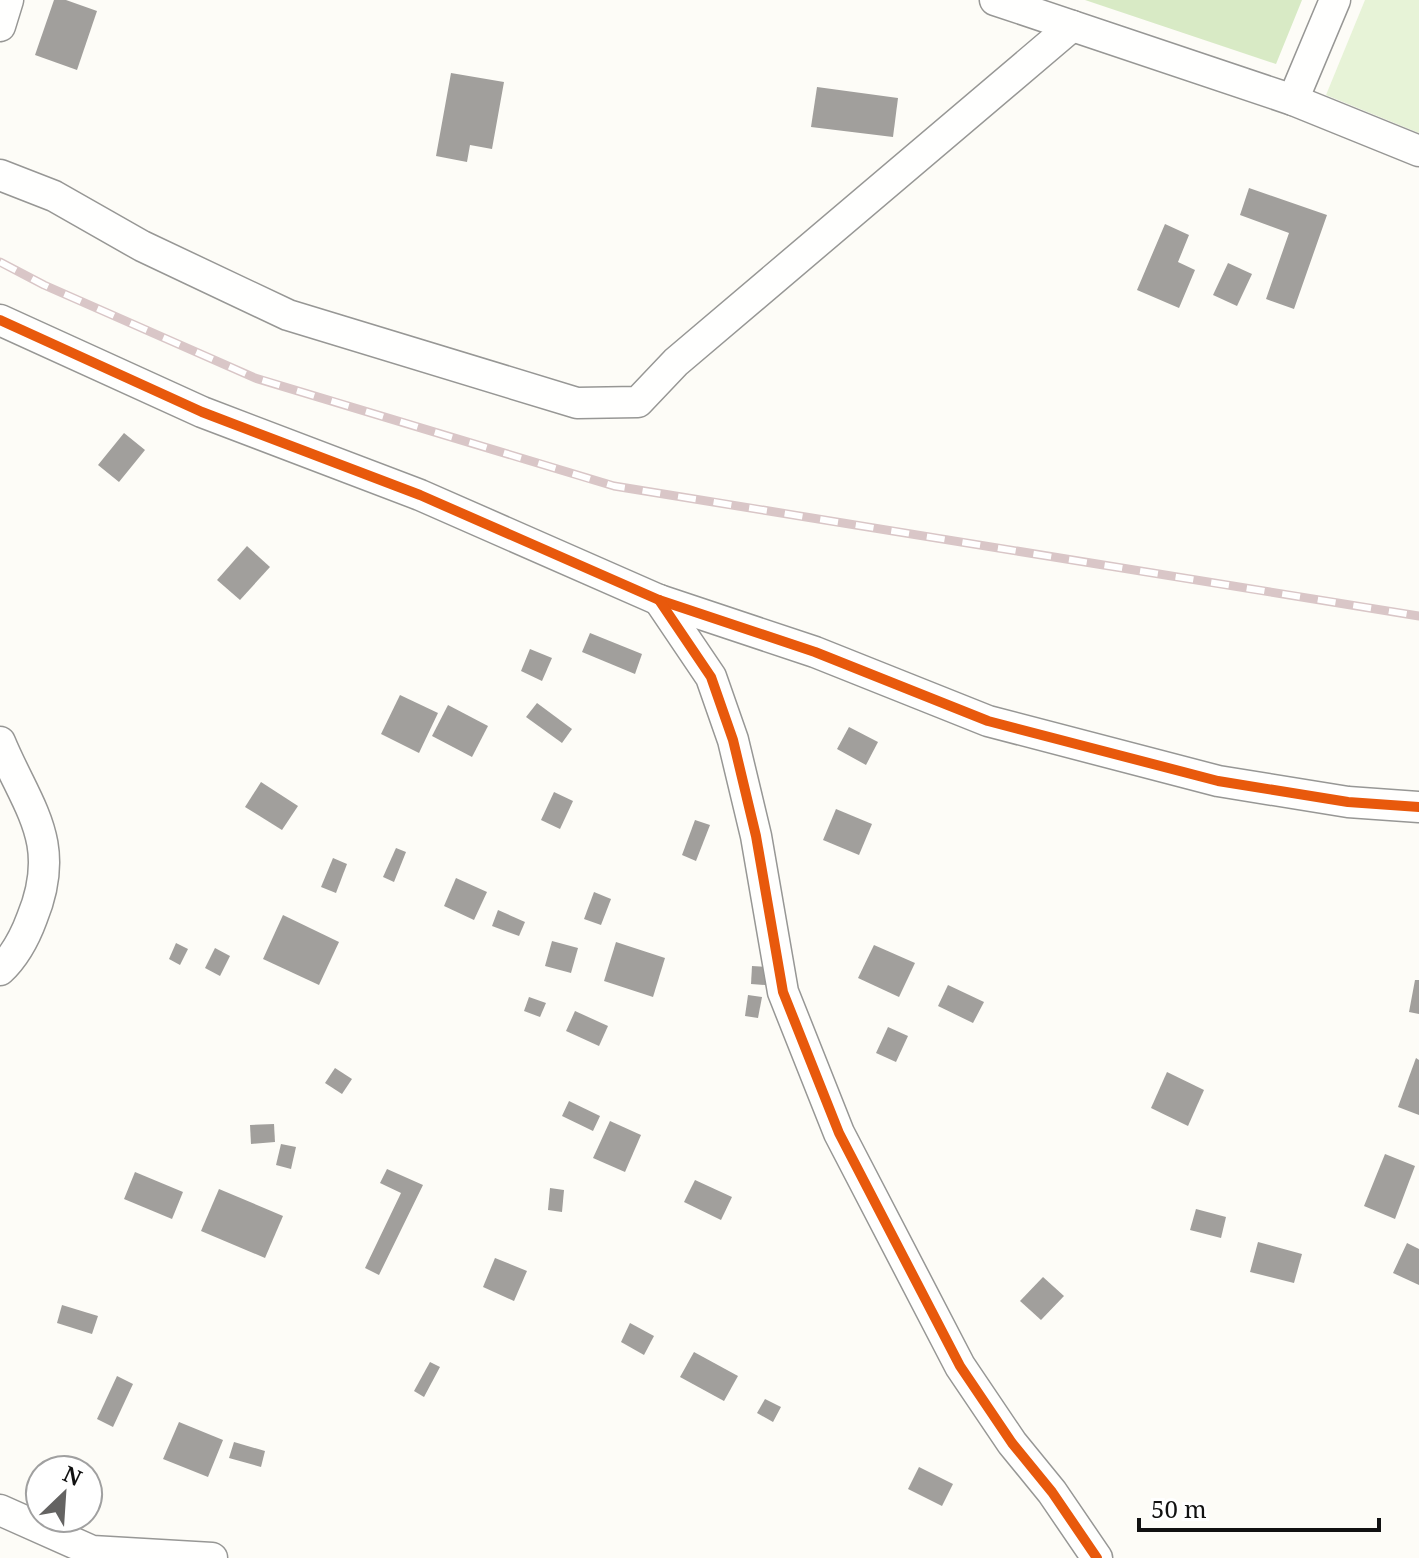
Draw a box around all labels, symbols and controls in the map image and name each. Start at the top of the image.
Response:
north arrow [24,1454,104,1534]
text: N [59,1458,87,1492]
scale bar [1139,1482,1379,1532]
text: 50 m [1151,1492,1207,1525]

